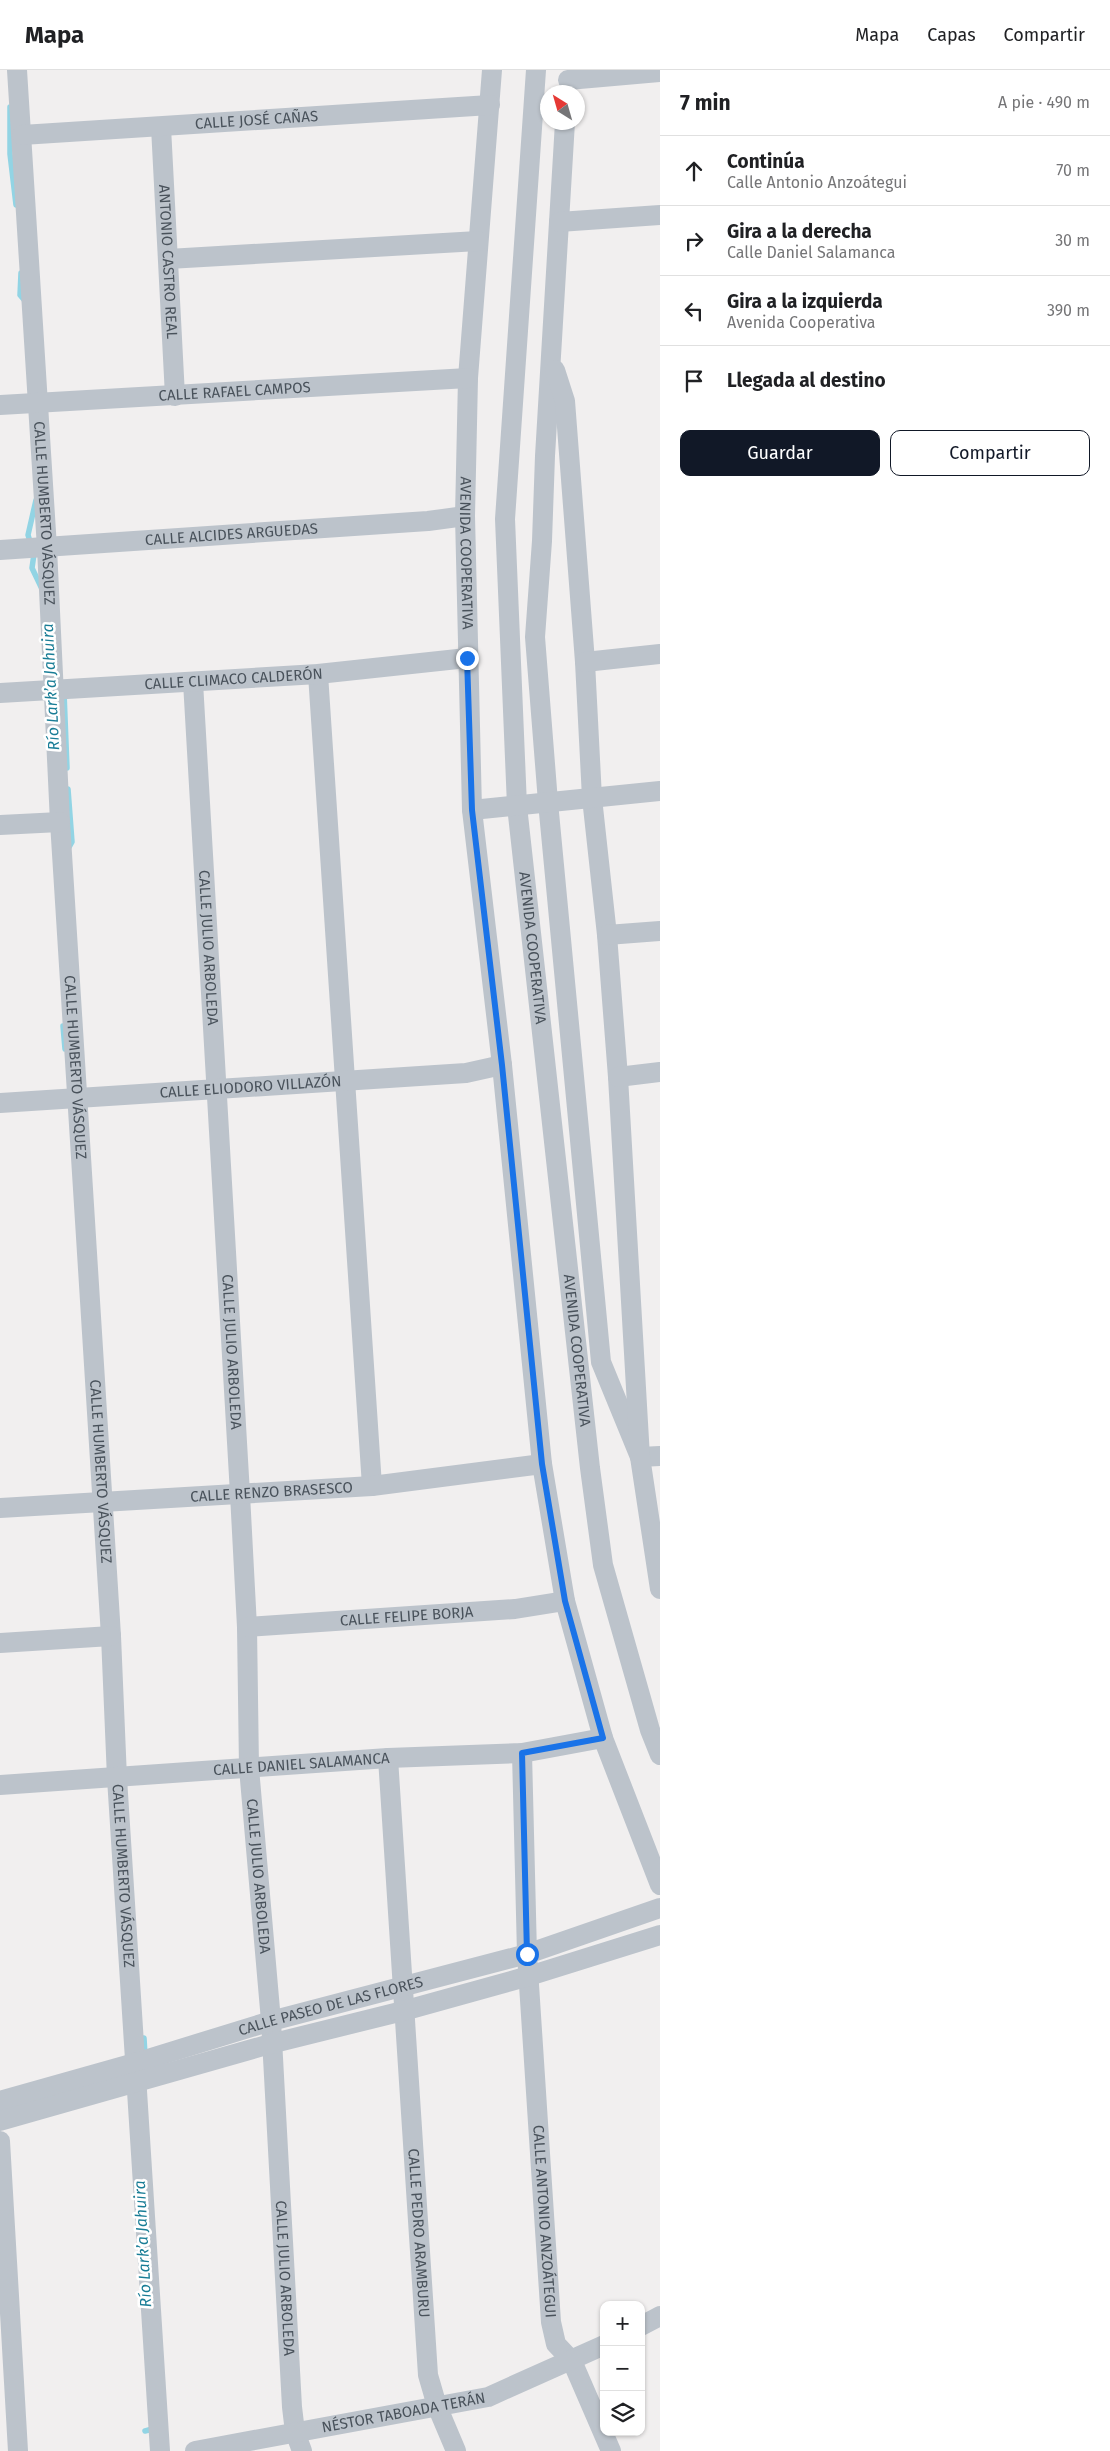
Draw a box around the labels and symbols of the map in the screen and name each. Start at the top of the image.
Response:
north arrow [540,85,585,130]
street label: CALLE JOSÉ CAÑAS [194,107,319,133]
street label: ANTONIO CASTRO REAL [155,184,181,340]
street label: CALLE RAFAEL CAMPOS [158,378,311,405]
street label: CALLE HUMBERTO VÁSQUEZ [30,421,59,606]
street label: AVENIDA COOPERATIVA [456,476,477,630]
street label: CALLE ALCIDES ARGUEDAS [144,519,319,549]
water label: Río Lark’a Jahuira [38,623,63,751]
route end [456,647,479,670]
street label: CALLE CLIMACO CALDERÓN [144,665,323,693]
street label: CALLE JULIO ARBOLEDA [195,869,222,1026]
street label: AVENIDA COOPERATIVA [515,871,550,1025]
street label: CALLE HUMBERTO VÁSQUEZ [61,975,90,1160]
street label: CALLE ELIODORO VILLAZÓN [159,1072,342,1102]
street label: AVENIDA COOPERATIVA [560,1273,594,1428]
street label: CALLE JULIO ARBOLEDA [218,1274,245,1430]
street label: CALLE HUMBERTO VÁSQUEZ [86,1379,115,1564]
street label: CALLE RENZO BRASESCO [190,1478,353,1506]
street label: CALLE FELIPE BORJA [339,1603,474,1630]
street label: CALLE DANIEL SALAMANCA [213,1749,390,1779]
street label: CALLE HUMBERTO VÁSQUEZ [108,1783,138,1969]
street label: CALLE JULIO ARBOLEDA [243,1798,274,1955]
route start [516,1943,539,1966]
street label: CALLE PASEO DE LAS FLORES [236,1973,425,2040]
street label: CALLE ANTONIO ANZOÁTEGUI [529,2124,560,2318]
street label: CALLE PEDRO ARAMBURU [404,2148,433,2318]
water label: Río Lark’a Jahuira [130,2180,155,2308]
street label: CALLE JULIO ARBOLEDA [272,2200,298,2357]
street label: NÉSTOR TABOADA TERÁN [320,2389,487,2436]

